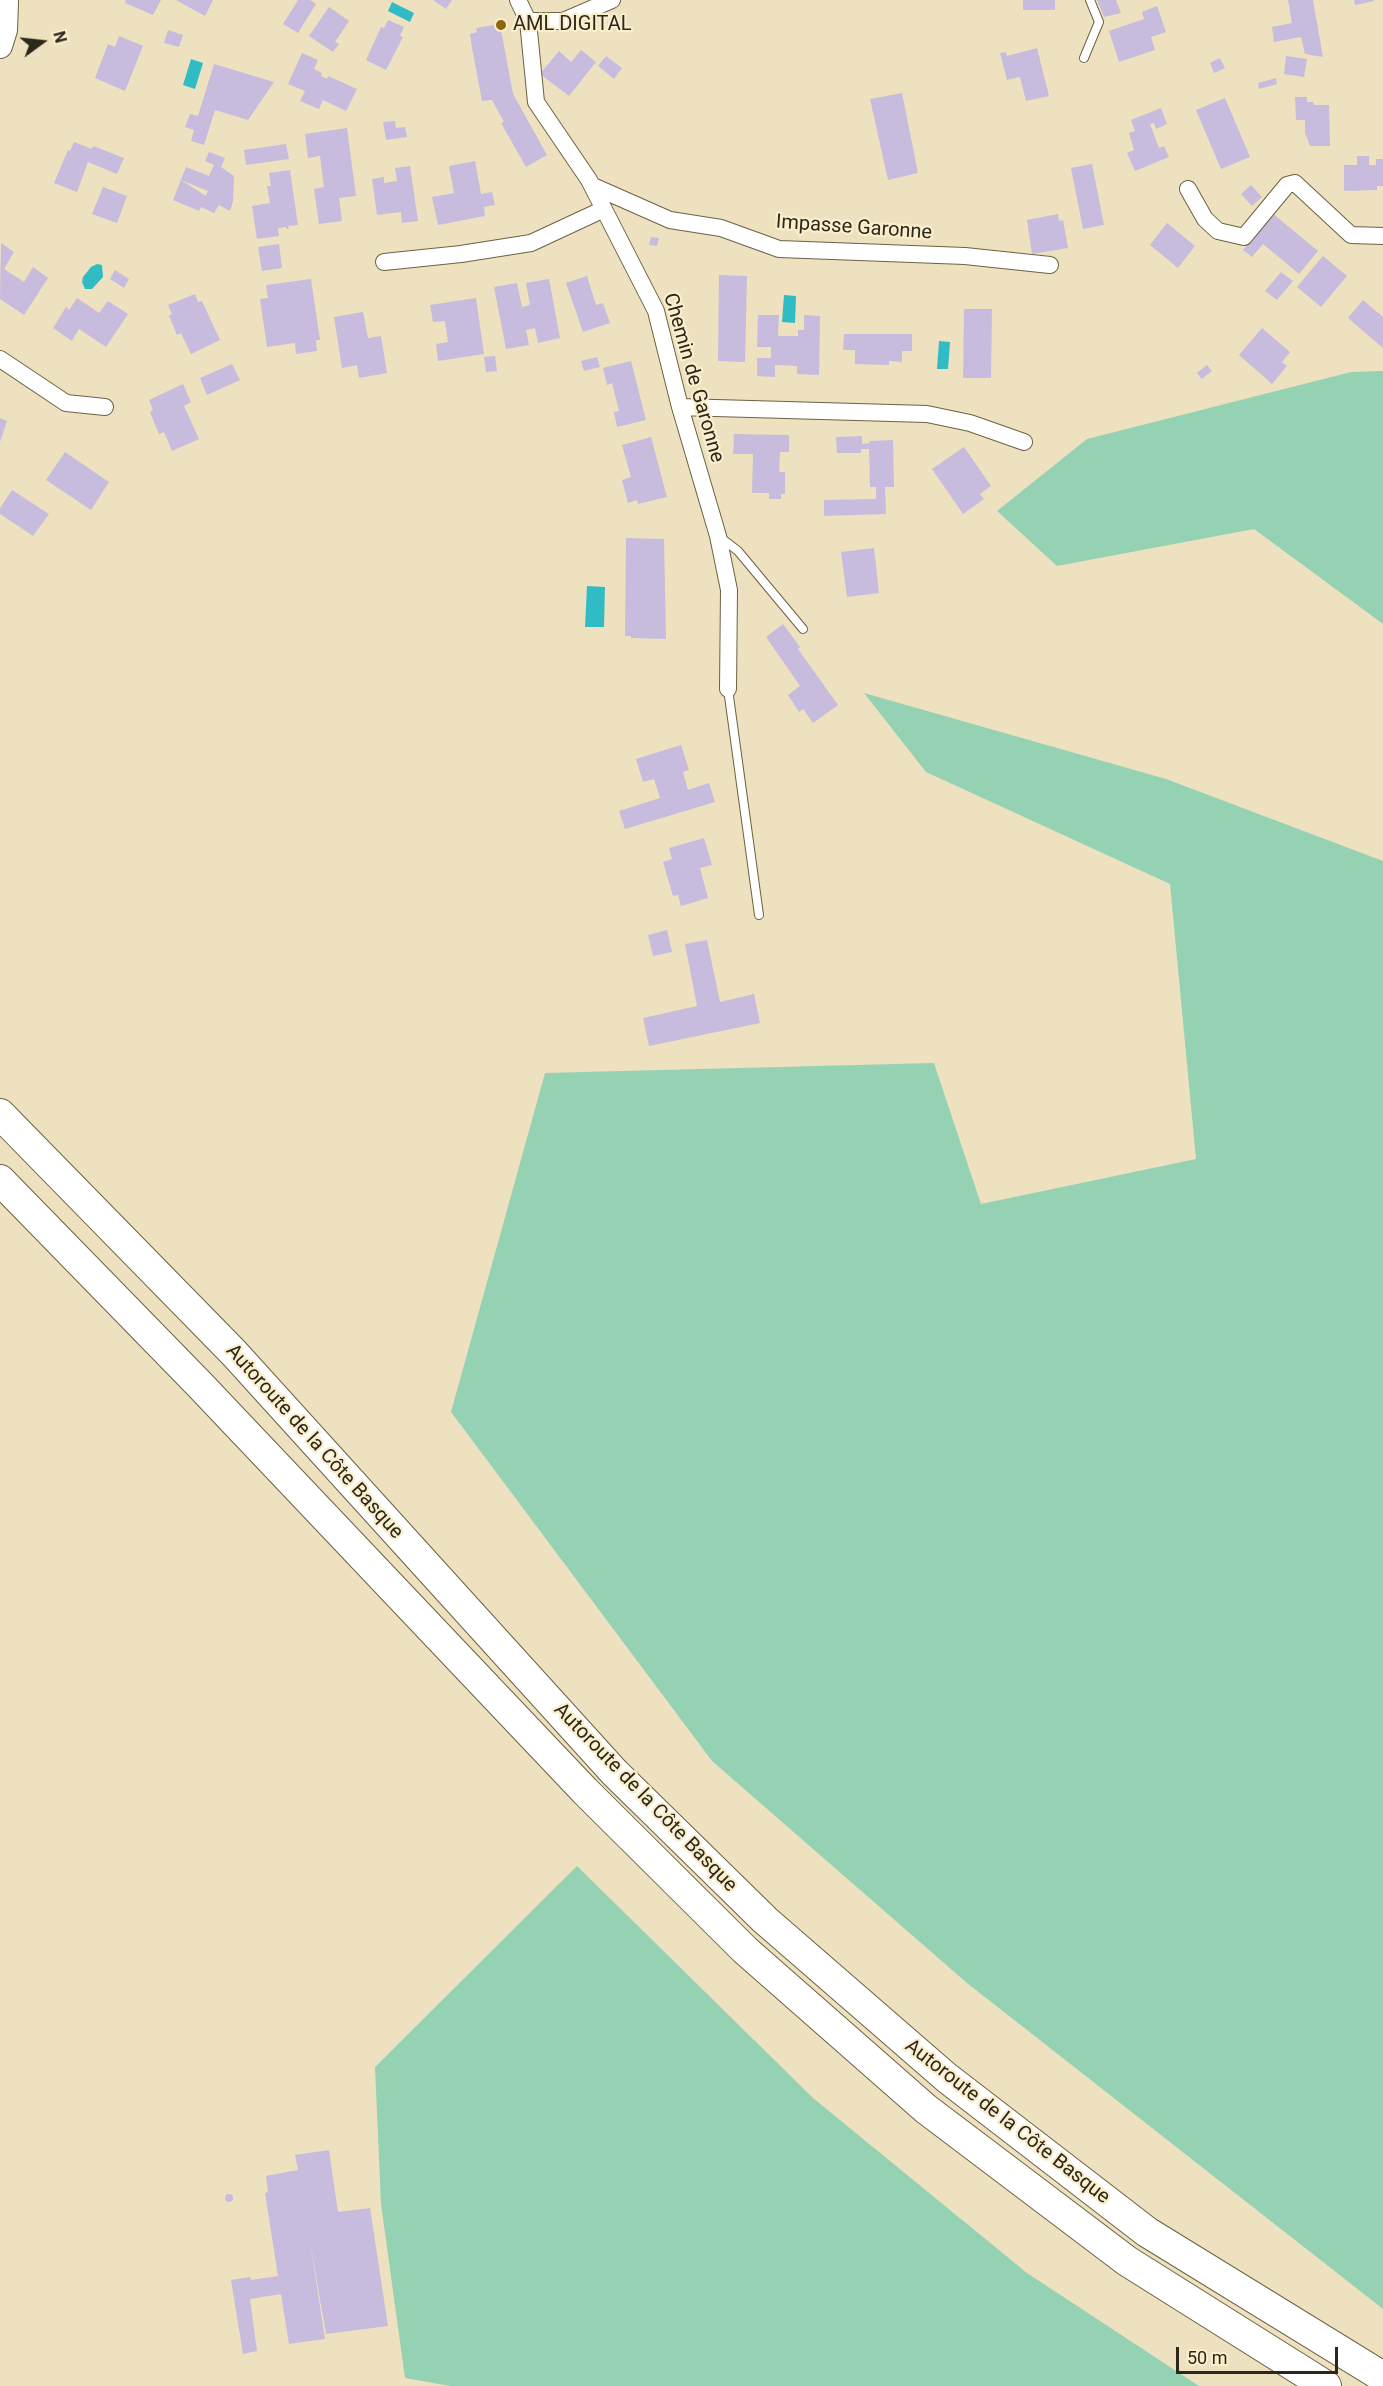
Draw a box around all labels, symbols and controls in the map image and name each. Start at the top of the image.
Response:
north arrow [12,12,72,72]
place label: AML DIGITAL [513,13,632,37]
marker: AML DIGITAL [494,18,508,32]
text: N [49,29,71,45]
street label: Impasse Garonne [775,211,933,245]
street label: Chemin de Garonne [657,291,729,465]
street label: Autoroute de la Côte Basque [220,1340,408,1544]
street label: Autoroute de la Côte Basque [548,1698,742,1898]
street label: Autoroute de la Côte Basque [900,2034,1114,2210]
scale bar [1179,2335,1341,2373]
text: 50 m [1187,2347,1227,2368]

